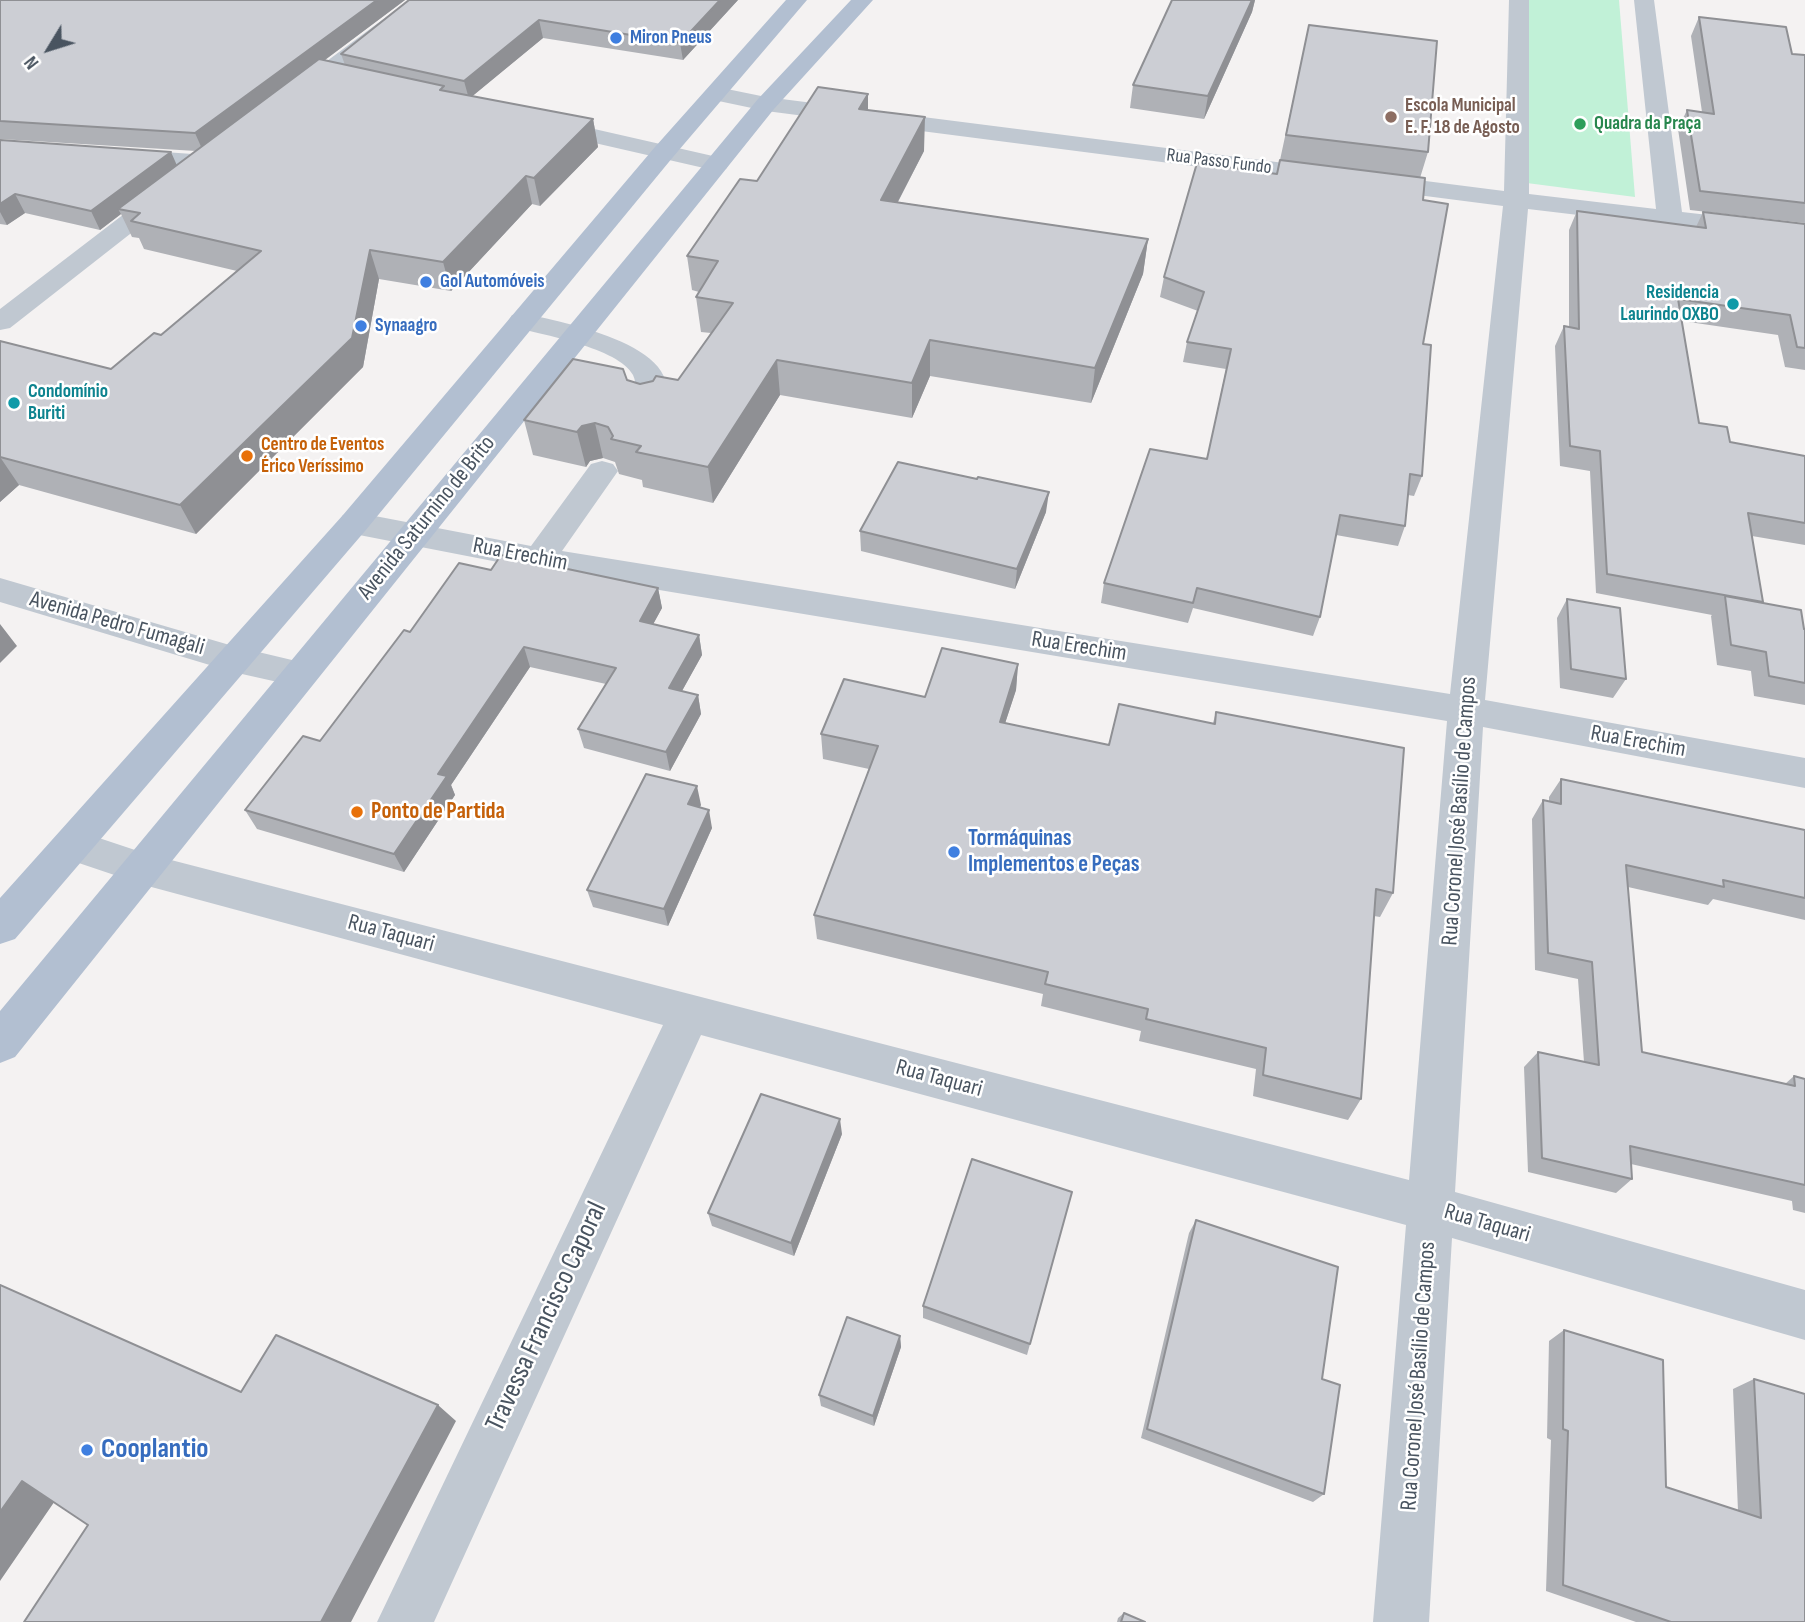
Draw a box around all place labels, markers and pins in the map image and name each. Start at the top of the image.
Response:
place label: Miron Pneus [630,27,712,49]
marker: Miron Pneus [608,30,624,46]
place label: Escola Municipal E. F. 18 de Agosto [1405,95,1520,139]
marker: Escola Municipal E. F. 18 de Agosto [1383,109,1399,125]
place label: Quadra da Praça [1594,113,1701,135]
marker: Quadra da Praça [1572,116,1588,132]
place label: Gol Automóveis [440,271,545,293]
marker: Gol Automóveis [418,274,434,290]
place label: Residencia Laurindo OXBO [1620,282,1719,326]
marker: Residencia Laurindo OXBO [1725,296,1741,312]
place label: Synaagro [375,315,437,337]
marker: Synaagro [353,318,369,334]
place label: Condomínio Buriti [28,381,108,425]
marker: Condomínio Buriti [6,395,22,411]
place label: Centro de Eventos Érico Veríssimo [261,434,384,478]
marker: Centro de Eventos Érico Veríssimo [239,448,255,464]
place label: Ponto de Partida [371,798,505,826]
marker: Ponto de Partida [349,804,365,820]
place label: Tormáquinas Implementos e Peças [968,825,1140,879]
marker: Tormáquinas Implementos e Peças [946,844,962,860]
place label: Cooplantio [101,1433,209,1467]
marker: Cooplantio [79,1442,95,1458]

